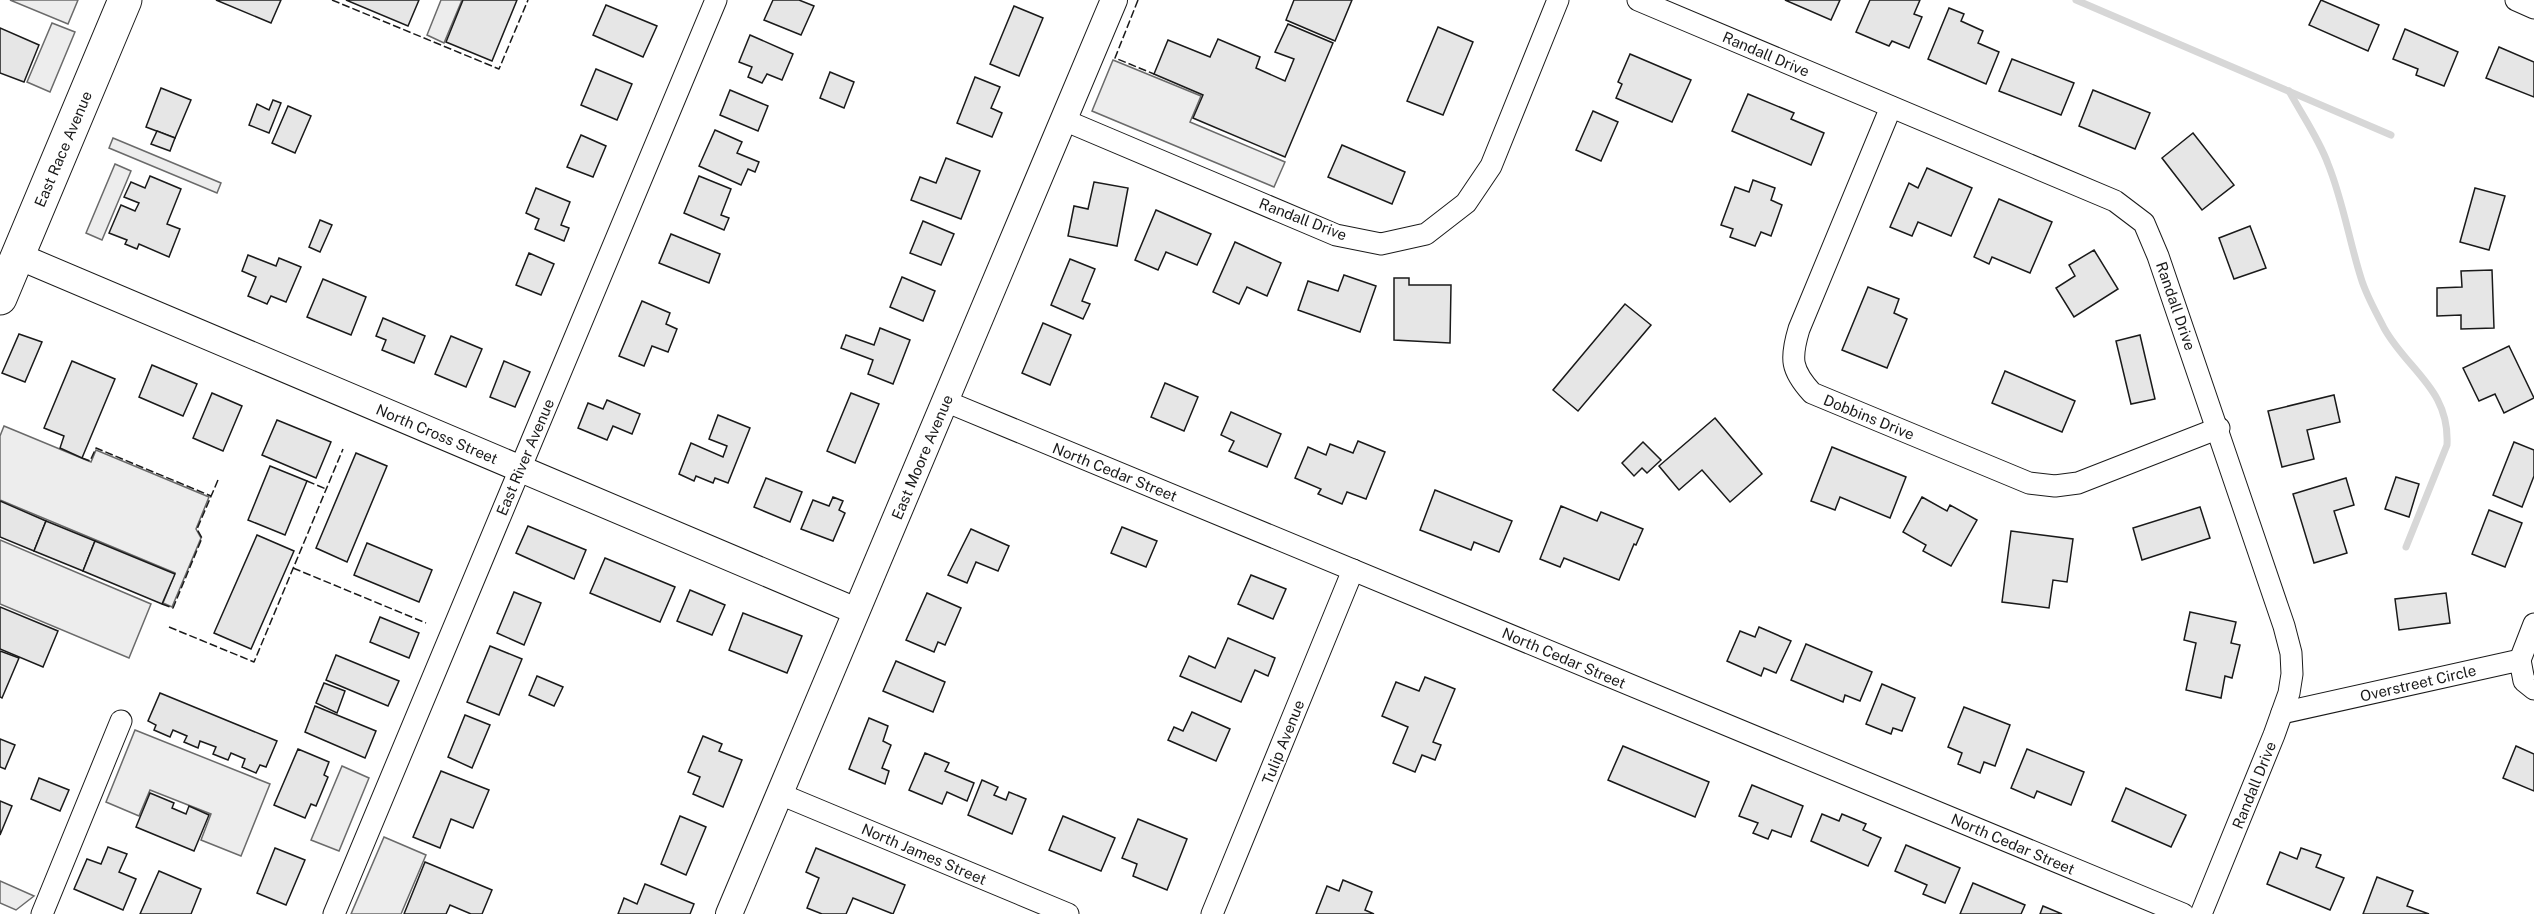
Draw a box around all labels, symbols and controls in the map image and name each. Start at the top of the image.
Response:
street label: Randall Drive [1720,28,1812,80]
street label: East Race Avenue [31,88,95,210]
street label: Randall Drive [1257,194,1349,244]
street label: Randall Drive [2153,259,2199,353]
street label: Dobbins Drive [1821,391,1917,443]
street label: East Moore Avenue [888,392,956,522]
street label: East River Avenue [493,396,557,518]
street label: North Cross Street [374,401,501,467]
street label: North Cedar Street [1050,439,1180,505]
street label: North Cedar Street [1500,624,1629,692]
street label: Overstreet Circle [2358,661,2478,705]
street label: Tulip Avenue [1258,697,1308,787]
street label: Randall Drive [2229,739,2279,831]
street label: North Cedar Street [1949,810,2078,878]
street label: North James Street [859,820,989,888]

